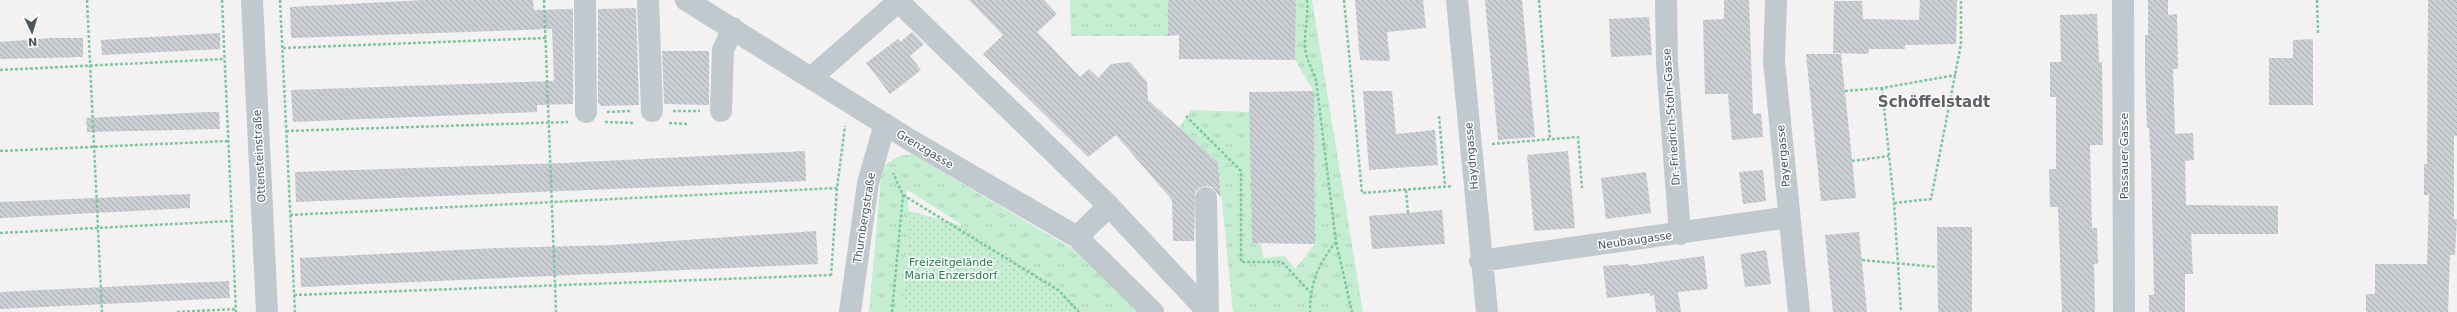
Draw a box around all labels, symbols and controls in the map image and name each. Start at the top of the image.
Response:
north arrow [12,12,52,52]
text: N [28,35,38,48]
street label: Dr.-Friedrich-Stöhr-Gasse [1660,48,1683,186]
district label: Schöffelstadt [1878,93,1990,111]
street label: Ottensteinstraße [251,109,268,203]
street label: Passauer Gasse [2118,113,2131,199]
street label: Haydngasse [1462,122,1481,190]
street label: Payergasse [1774,124,1793,188]
street label: Grenzgasse [894,127,956,172]
street label: Thurnbergstraße [851,171,878,266]
street label: Neubaugasse [1597,229,1673,252]
park label: Freizeitgelände Maria Enzersdorf [905,256,999,282]

